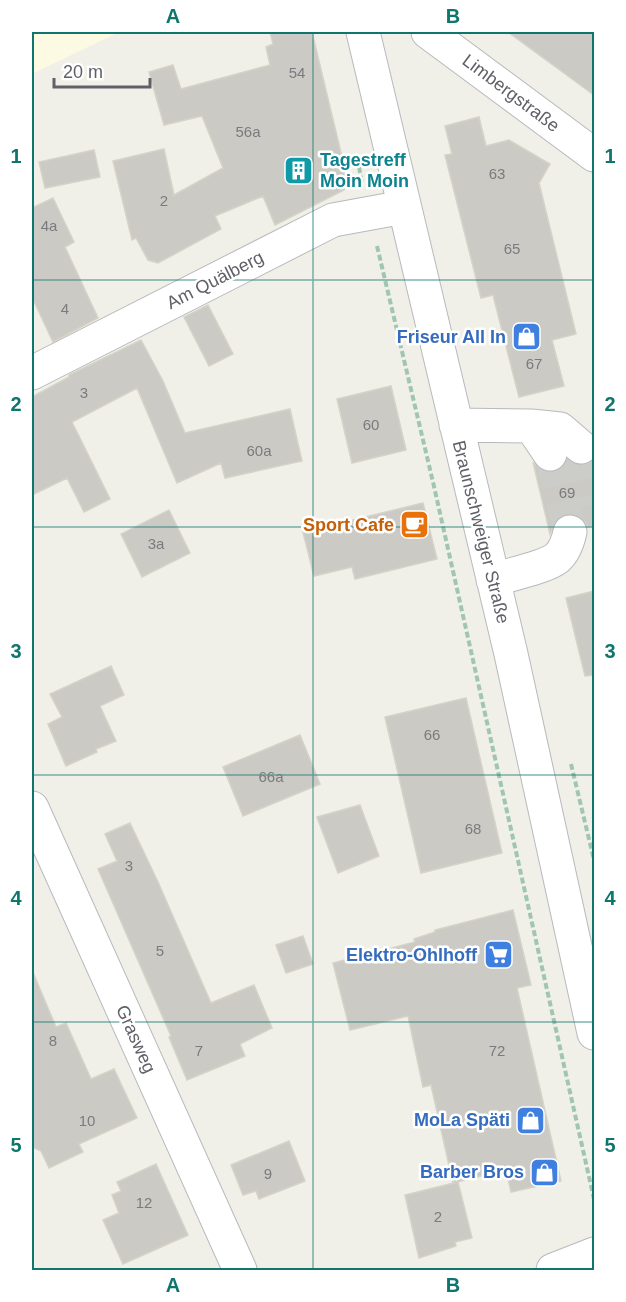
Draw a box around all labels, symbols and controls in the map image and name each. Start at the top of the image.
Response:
text: A [166,5,180,27]
text: B [446,5,460,27]
street label: Limbergstraße [459,50,563,136]
scale bar [54,51,150,89]
text: 20 m [63,62,103,82]
house number: 54 [289,64,305,81]
house number: 56a [235,123,261,140]
text: 1 [10,145,22,167]
text: 1 [604,145,616,167]
place label: Tagestreff Moin Moin [320,150,409,191]
building icon: Tagestreff Moin Moin [283,154,315,186]
house number: 63 [489,165,505,182]
house number: 2 [160,192,168,209]
house number: 4a [41,217,58,234]
house number: 65 [504,240,520,257]
street label: Am Quälberg [163,247,267,313]
house number: 4 [61,300,69,317]
shop icon: Friseur All In [511,321,543,353]
place label: Friseur All In [397,327,506,347]
house number: 67 [526,355,542,372]
house number: 3 [80,384,88,401]
text: 2 [10,393,22,415]
text: 2 [604,393,616,415]
house number: 60 [363,416,379,433]
street label: Braunschweiger Straße [449,438,513,626]
house number: 60a [246,442,272,459]
house number: 69 [559,484,575,501]
cafe icon: Sport Cafe [399,509,431,541]
place label: Sport Cafe [303,515,394,535]
house number: 3a [148,535,165,552]
text: 3 [10,640,22,662]
text: 3 [604,640,616,662]
house number: 66 [424,726,440,743]
house number: 66a [258,768,284,785]
house number: 68 [465,820,481,837]
house number: 3 [125,857,133,874]
text: 4 [10,887,22,909]
text: 4 [604,887,616,909]
supermarket icon: Elektro-Ohlhoff [482,939,514,971]
house number: 5 [156,942,164,959]
place label: Elektro-Ohlhoff [346,945,478,965]
street label: Grasweg [112,1002,160,1076]
house number: 8 [49,1032,57,1049]
house number: 7 [195,1042,203,1059]
house number: 72 [489,1042,505,1059]
shop icon: MoLa Späti [515,1104,547,1136]
place label: MoLa Späti [414,1110,510,1130]
house number: 10 [79,1112,95,1129]
text: 5 [10,1134,22,1156]
text: 5 [604,1134,616,1156]
shop icon: Barber Bros [529,1156,561,1188]
place label: Barber Bros [420,1162,524,1182]
house number: 9 [264,1165,272,1182]
house number: 12 [136,1194,152,1211]
house number: 2 [434,1208,442,1225]
text: A [166,1274,180,1296]
text: B [446,1274,460,1296]

